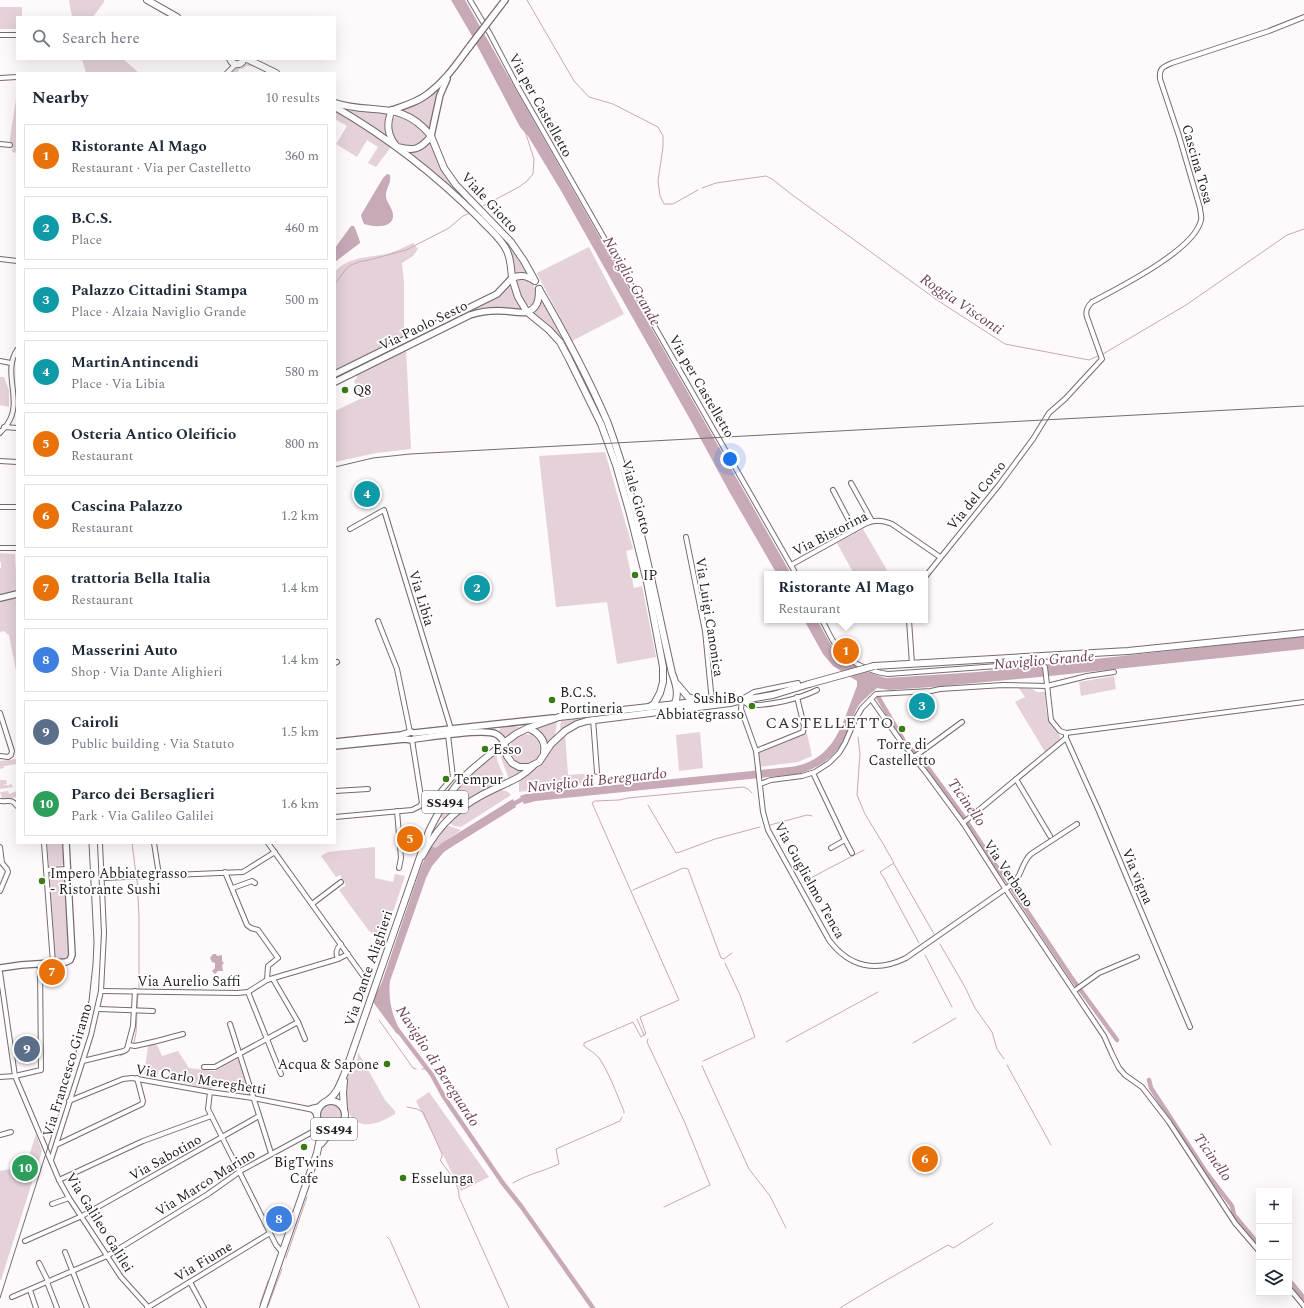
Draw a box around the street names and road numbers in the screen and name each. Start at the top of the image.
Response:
street label: Via per Castelletto [503,49,578,161]
street label: Cascina Tosa [1176,122,1219,206]
street label: Viale Giotto [456,167,523,237]
street label: Via Paolo Sesto [375,295,471,356]
street label: Via per Castelletto [663,331,740,442]
street label: Via del Corso [942,456,1011,535]
street label: Viale Giotto [616,458,657,537]
street label: Via Bistorina [789,505,872,561]
street label: Via Luigi Canonica [690,556,729,678]
street label: Via Libia [403,568,440,629]
road number: SS494 [422,791,468,813]
street label: Via Guglielmo Tenca [769,818,851,943]
street label: Via Verbano [978,835,1039,911]
street label: Via vigna [1116,845,1159,907]
street label: Via Dante Alighieri [339,907,398,1029]
street label: Via Aurelio Saffi [137,971,241,992]
street label: Via Francesco Giramo [37,1001,98,1139]
street label: Via Carlo Mereghetti [134,1059,268,1100]
road number: SS494 [311,1118,357,1140]
street label: Via Sabotino [125,1129,205,1186]
street label: Via Marco Marino [151,1143,259,1222]
street label: Via Galileo Galilei [60,1168,139,1276]
street label: Via Fiume [170,1236,237,1287]

